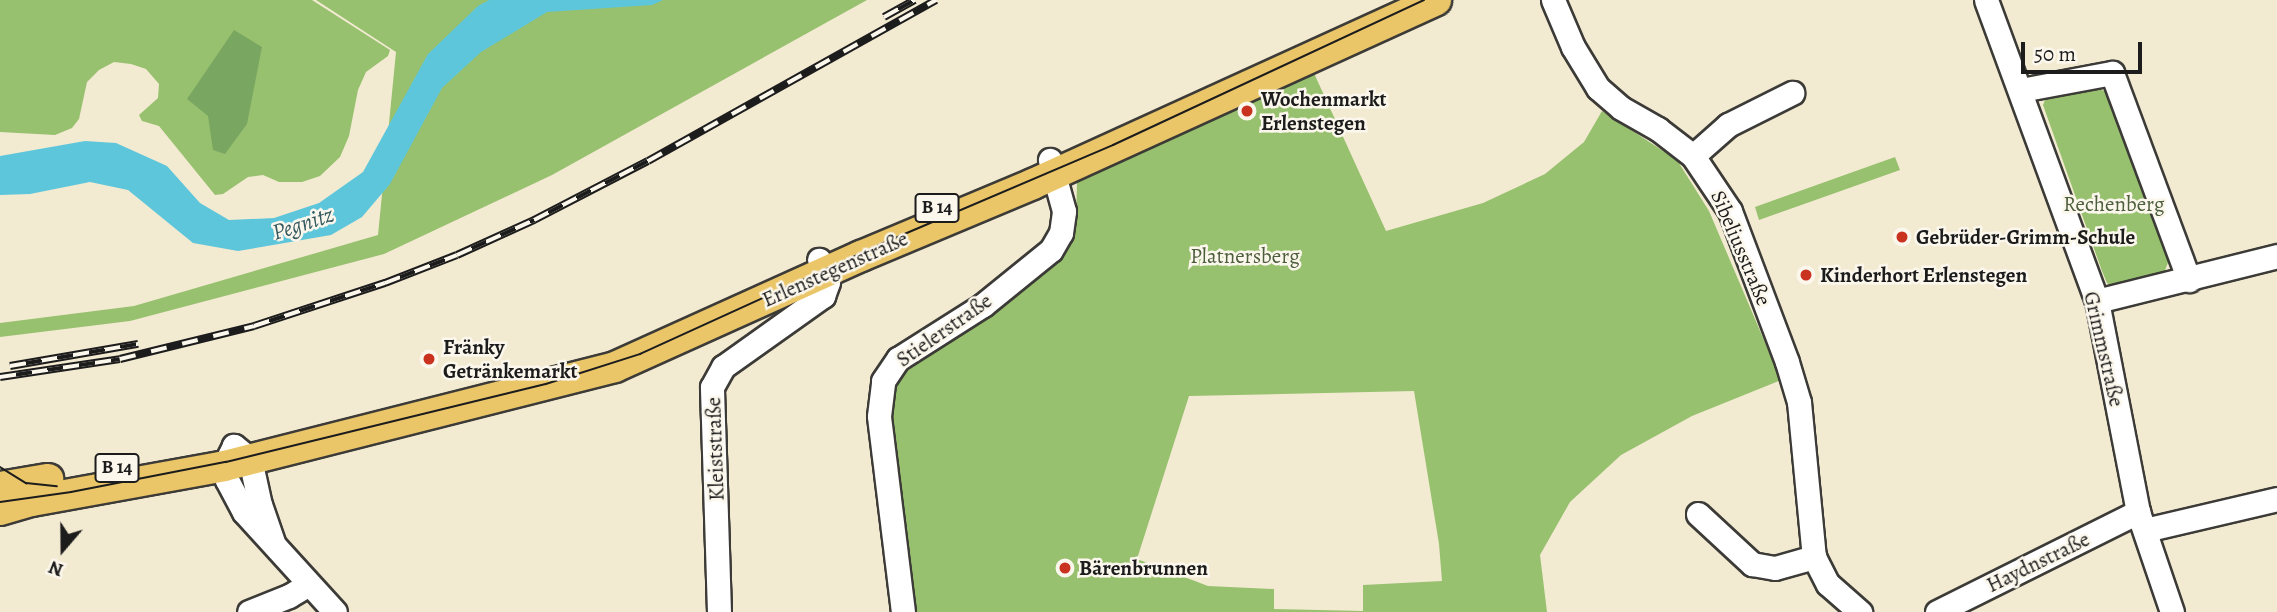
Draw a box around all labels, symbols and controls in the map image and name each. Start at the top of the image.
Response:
scale bar [2025,28,2146,72]
text: 50 m [2034,40,2076,68]
place label: Wochenmarkt Erlenstegen [1261,86,1386,136]
marker: Wochenmarkt Erlenstegen [1239,103,1255,119]
street label: Sibeliusstraße [1705,187,1777,309]
park label: Rechenberg [2063,191,2165,217]
road number: B 14 [914,192,960,224]
water label: Pegnitz [269,201,337,247]
place label: Gebrüder-Grimm-Schule [1916,224,2135,250]
street label: Erlenstegenstraße [758,226,912,312]
marker: Gebrüder-Grimm-Schule [1894,229,1910,245]
park label: Platnersberg [1190,243,1300,269]
place label: Kinderhort Erlenstegen [1820,262,2027,288]
marker: Kinderhort Erlenstegen [1798,267,1814,283]
street label: Stielerstraße [891,288,997,372]
street label: Grimmstraße [2079,289,2129,409]
place label: Fränky Getränkemarkt [443,334,578,384]
marker: Fränky Getränkemarkt [421,351,437,367]
street label: Kleiststraße [701,397,729,501]
road number: B 14 [94,453,140,484]
north arrow [28,514,98,584]
street label: Haydnstraße [1982,526,2094,598]
text: N [45,554,67,583]
place label: Bärenbrunnen [1079,555,1208,581]
marker: Bärenbrunnen [1057,560,1073,576]

